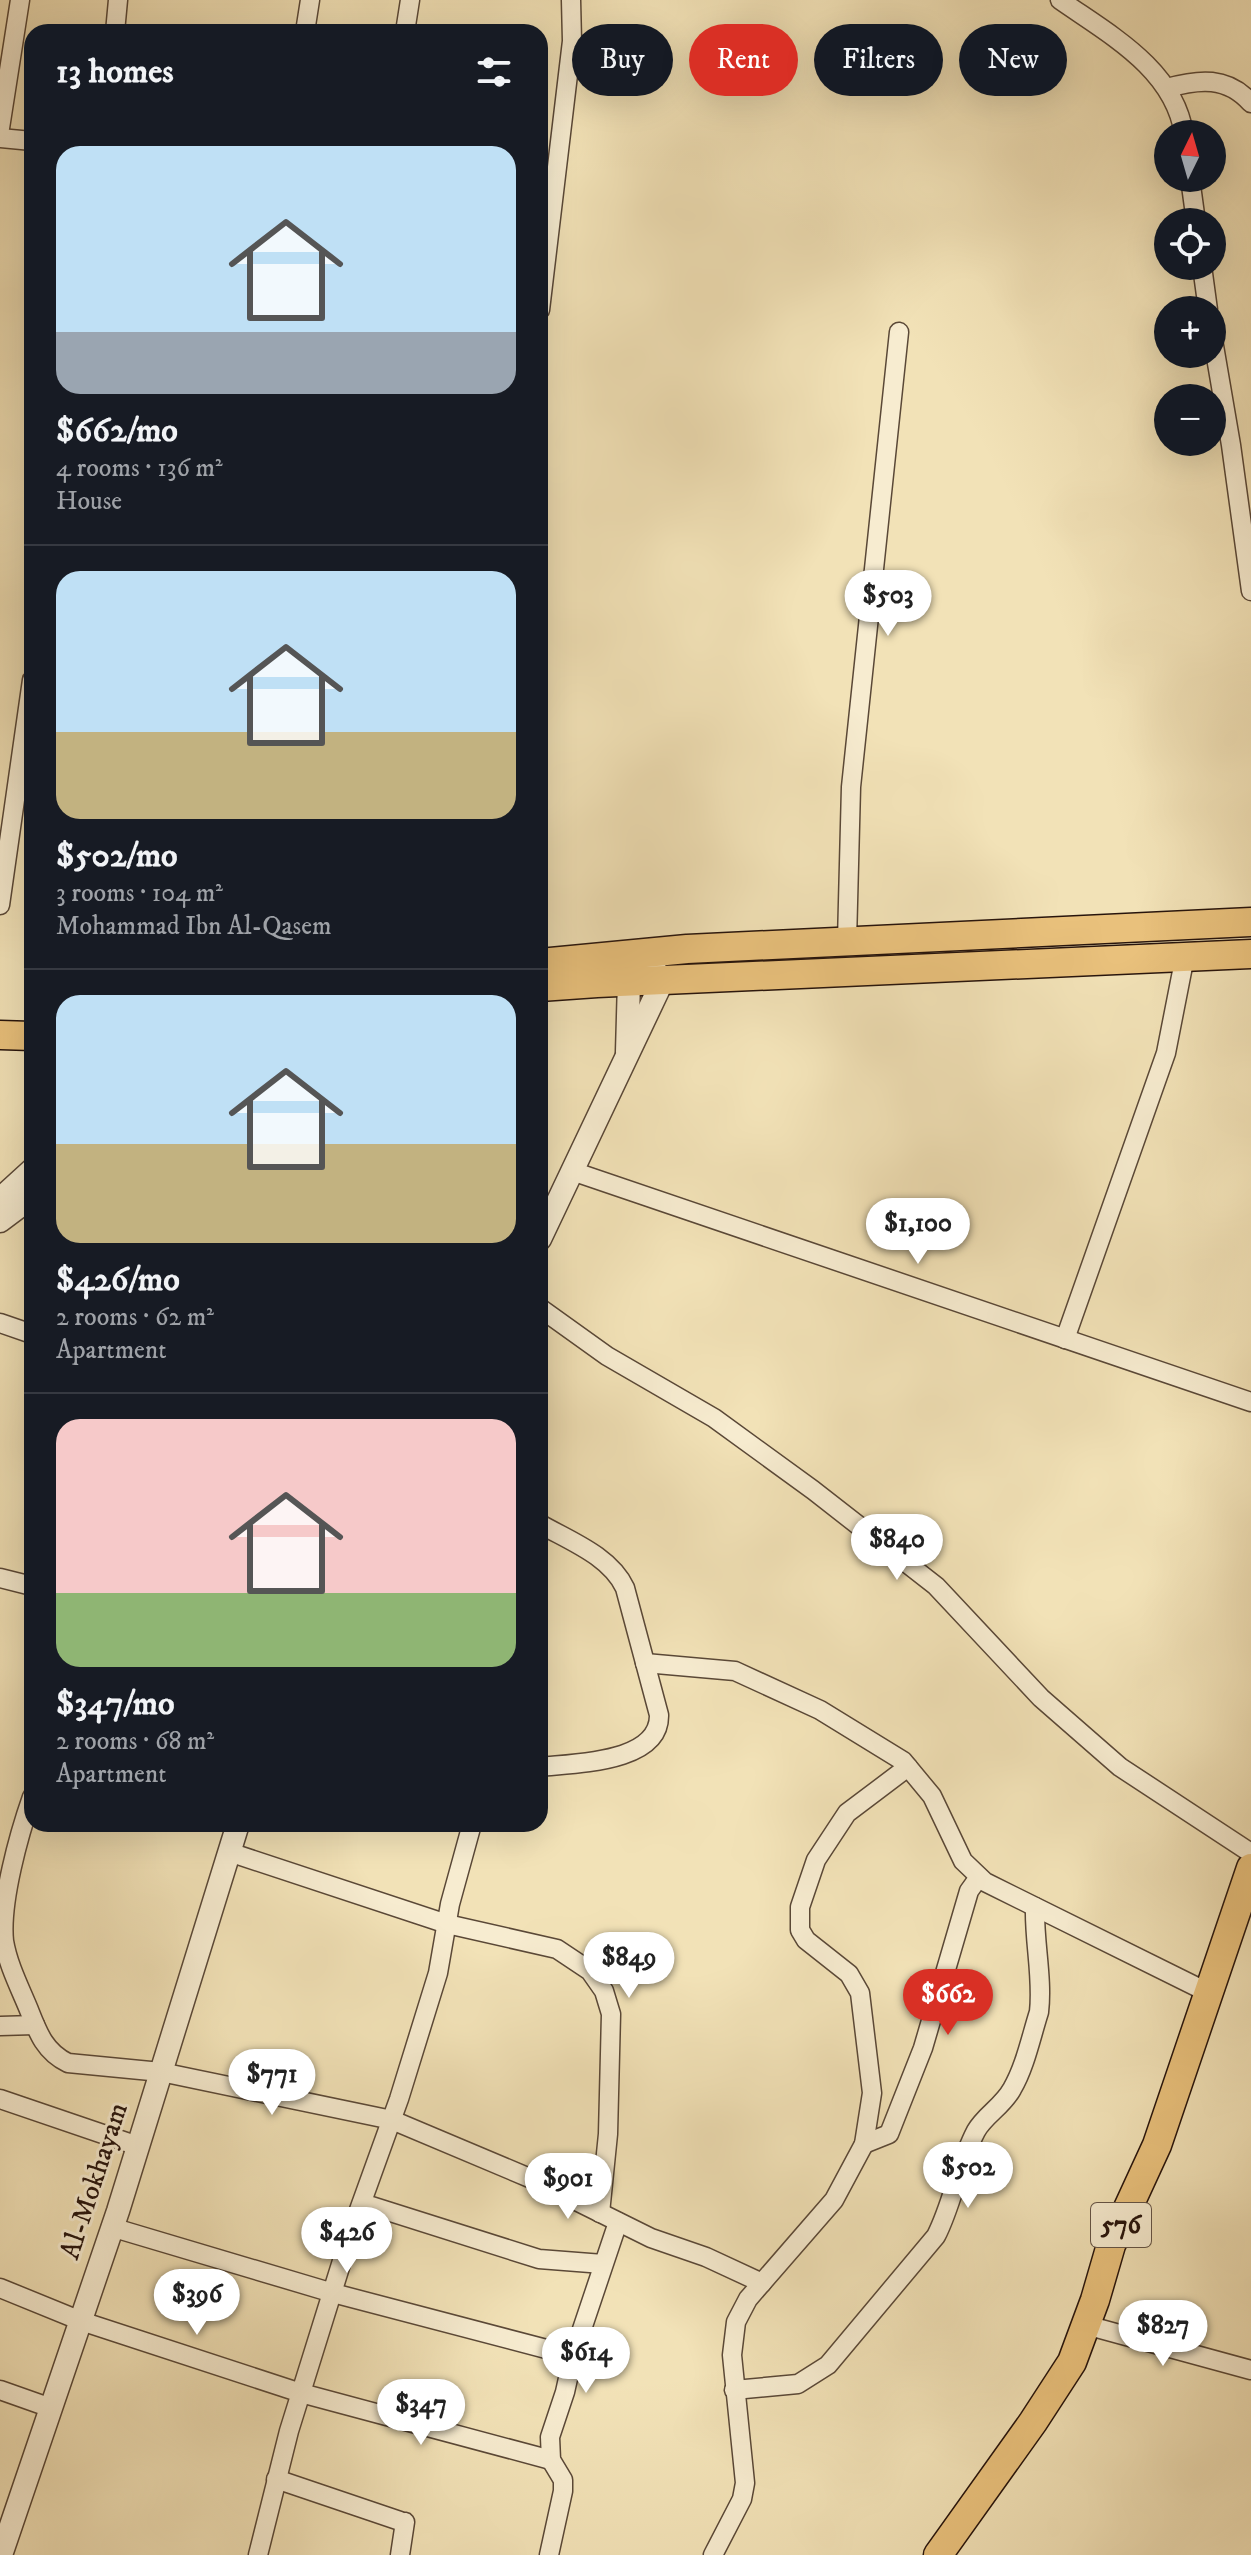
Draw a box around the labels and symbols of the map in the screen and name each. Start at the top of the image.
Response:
north arrow [1154,120,1226,192]
pin: $503 [841,570,935,638]
pin: $1,100 [853,1198,983,1266]
pin: $840 [850,1514,944,1582]
pin: $849 [582,1932,676,2000]
pin: $662 [901,1969,995,2037]
pin: $771 [225,2049,319,2117]
street label: Al-Mokhayam [52,2098,136,2264]
pin: $502 [921,2142,1015,2210]
pin: $901 [521,2153,615,2221]
road number: 576 [1091,2203,1151,2247]
pin: $426 [300,2207,394,2275]
pin: $396 [150,2269,244,2337]
pin: $827 [1116,2300,1210,2368]
pin: $614 [539,2327,633,2395]
pin: $347 [374,2379,468,2447]

